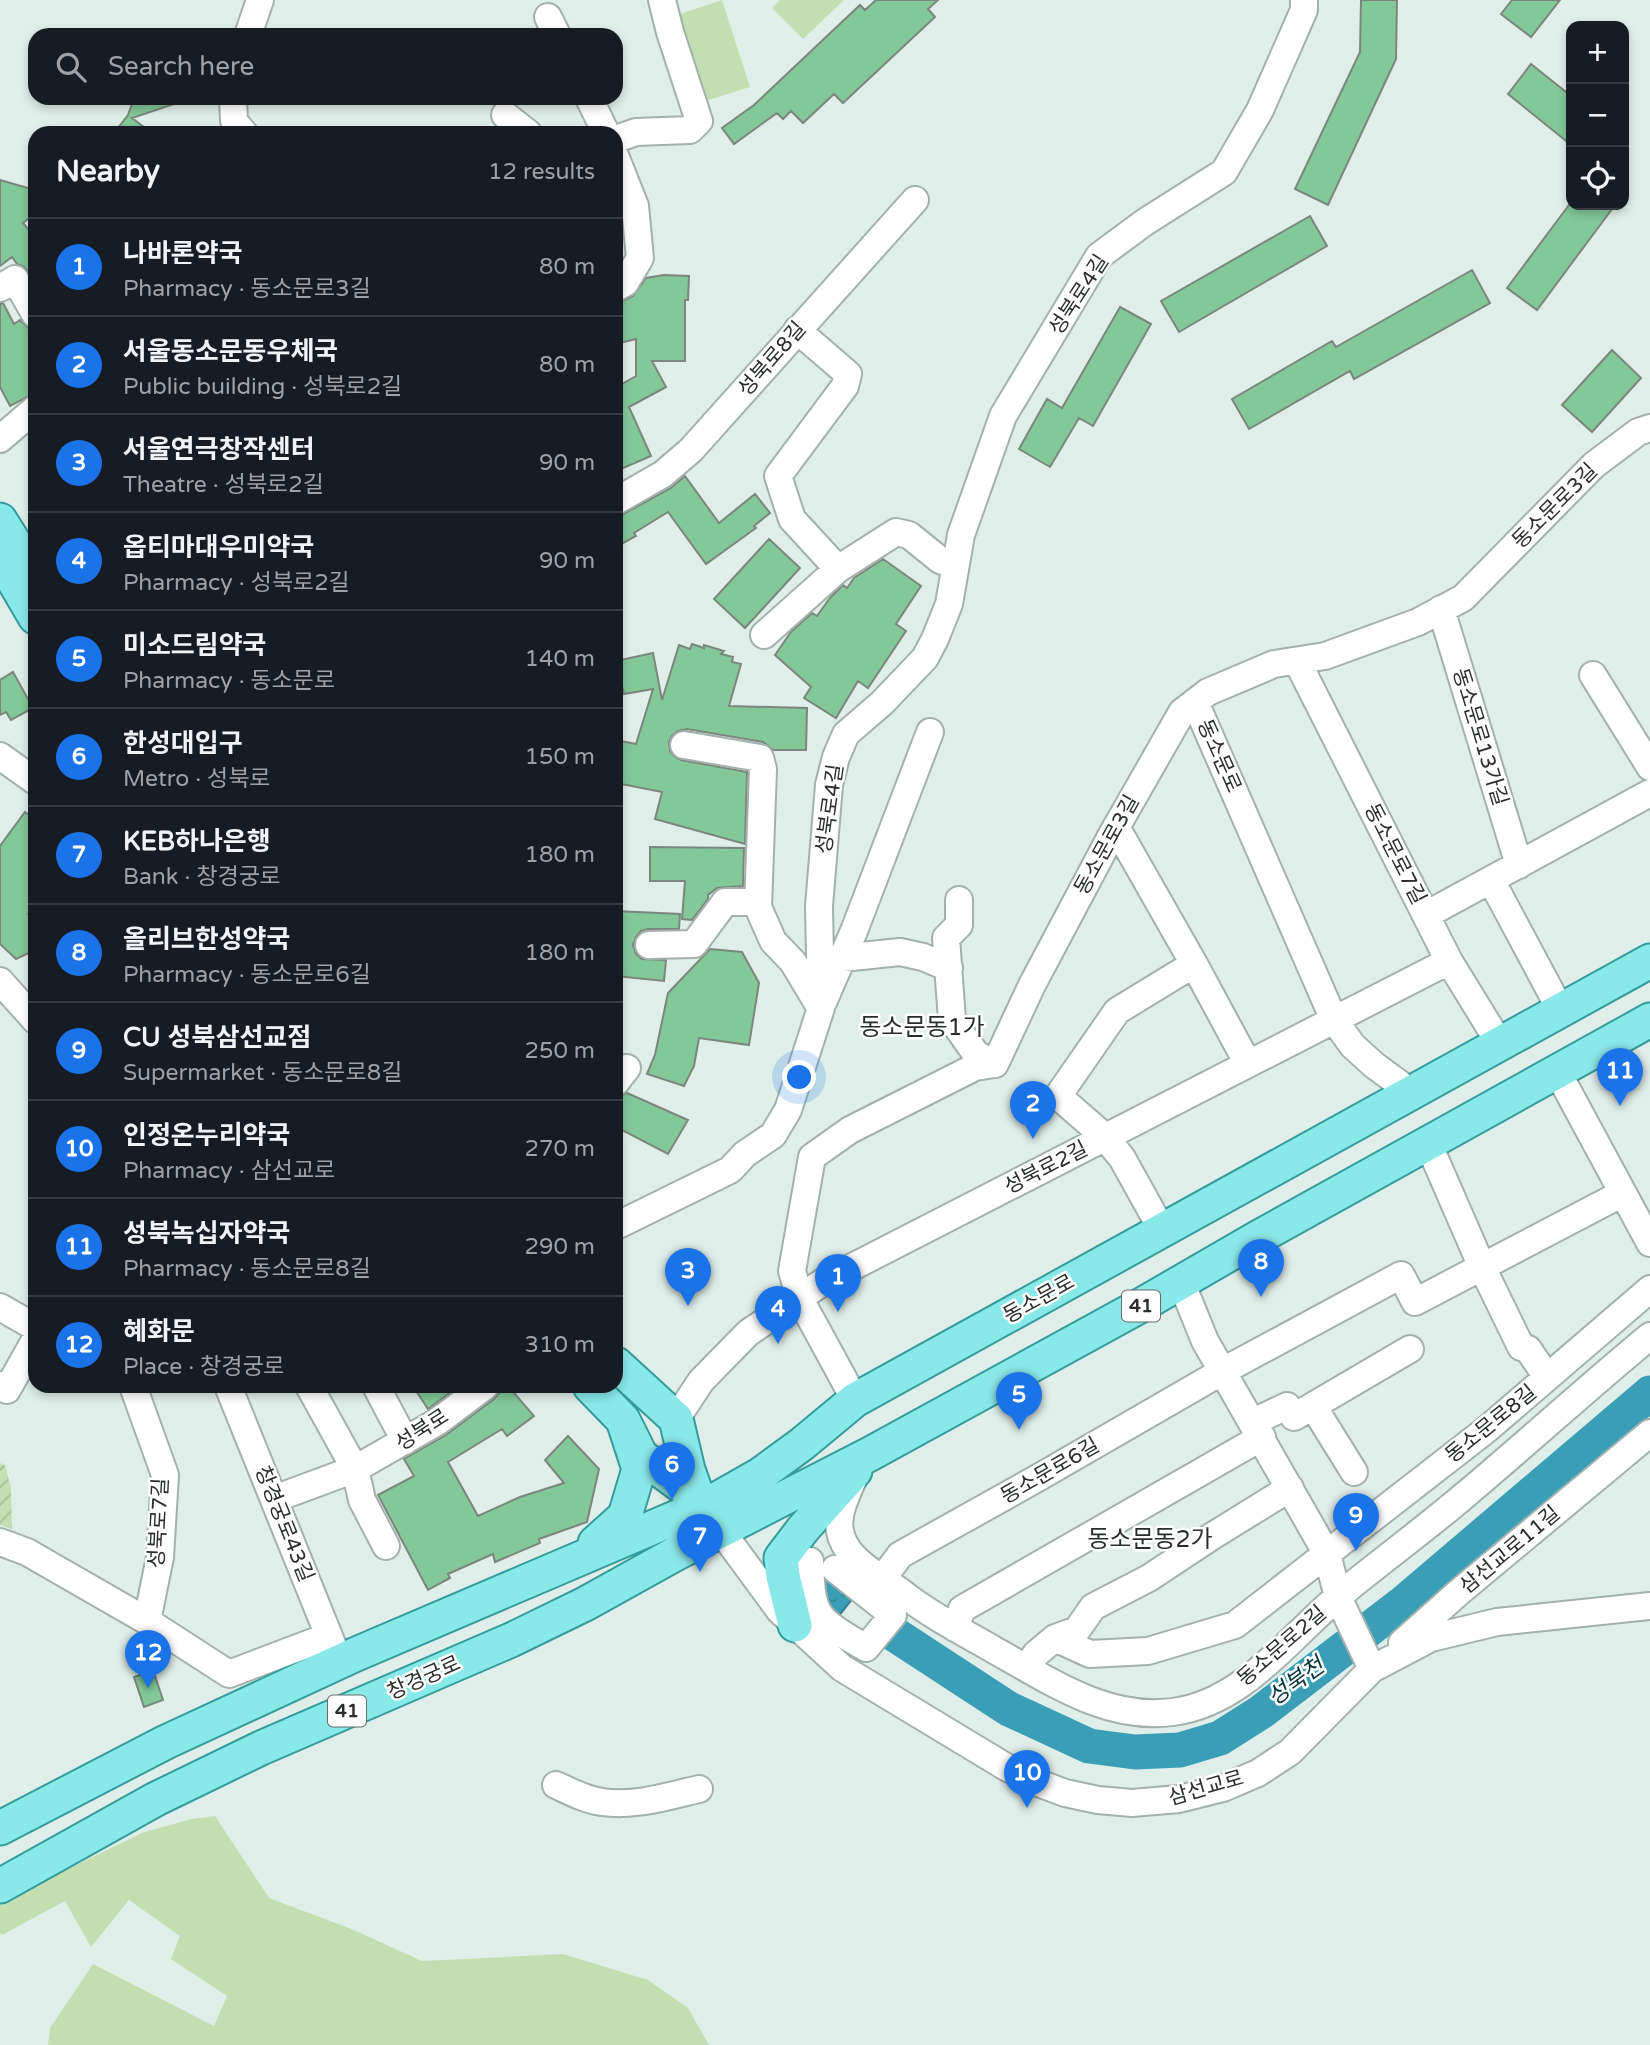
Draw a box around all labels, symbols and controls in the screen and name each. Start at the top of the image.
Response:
map controls [1566,21,1629,210]
button: + [1566,21,1629,84]
search box [28,28,623,105]
icon: search [52,48,90,86]
text: Search here [108,51,254,82]
button: − [1566,84,1629,147]
button: locate [1566,147,1629,210]
text: Nearby [56,153,160,190]
text: 12 results [488,158,595,186]
text: 나바론약국 [123,238,243,269]
street label: 성북로4길 [1044,250,1114,340]
text: 1 [72,253,86,281]
text: 80 m [539,253,595,281]
text: Pharmacy · 동소문로3길 [123,275,371,303]
street label: 성북로8길 [733,317,811,401]
text: 서울동소문동우체국 [123,336,338,367]
text: 2 [72,351,86,379]
text: 80 m [539,351,595,379]
text: Public building · 성북로2길 [123,373,402,401]
text: 서울연극창작센터 [123,434,314,465]
text: 3 [72,449,86,477]
text: 90 m [539,449,595,477]
street label: 동소문로3길 [1507,458,1603,554]
text: Theatre · 성북로2길 [123,471,324,499]
text: 옵티마대우미약국 [123,532,314,563]
text: 4 [72,547,86,575]
text: 90 m [539,547,595,575]
text: Pharmacy · 성북로2길 [123,569,350,597]
text: 미소드림약국 [123,630,267,661]
text: 5 [72,645,86,673]
text: 140 m [525,645,595,673]
street label: 동소문로13가길 [1447,665,1513,809]
text: Pharmacy · 동소문로 [123,667,335,695]
street label: 동소문로 [1192,716,1246,796]
text: 한성대입구 [123,728,243,759]
text: 6 [72,743,86,771]
text: 150 m [525,743,595,771]
street label: 성북로4길 [811,762,849,856]
text: Metro · 성북로 [123,765,271,793]
street label: 동소문로3길 [1069,791,1145,899]
street label: 동소문로7길 [1359,799,1431,909]
text: KEB하나은행 [123,826,271,857]
text: 7 [72,841,86,869]
text: 180 m [525,841,595,869]
text: Bank · 창경궁로 [123,863,281,891]
text: 올리브한성약국 [123,924,290,955]
text: 8 [72,939,86,967]
text: 180 m [525,939,595,967]
text: Pharmacy · 동소문로6길 [123,961,371,989]
district label: 동소문동1가 [859,1013,985,1042]
text: CU 성북삼선교점 [123,1022,311,1053]
text: 9 [72,1037,86,1065]
text: 250 m [525,1037,595,1065]
pin: 11 [1597,1048,1643,1106]
text: Supermarket · 동소문로8길 [123,1059,402,1087]
your location [782,1060,816,1094]
pin: 2 [1010,1081,1056,1139]
text: 인정온누리약국 [123,1120,290,1151]
text: 10 [65,1135,93,1163]
text: 270 m [525,1135,595,1163]
street label: 성북로2길 [1000,1136,1092,1200]
text: Pharmacy · 삼선교로 [123,1157,335,1185]
text: 성북녹십자약국 [123,1218,290,1249]
text: 11 [65,1233,93,1261]
text: 290 m [525,1233,595,1261]
pin: 8 [1238,1239,1284,1297]
pin: 3 [665,1248,711,1306]
pin: 1 [815,1254,861,1312]
text: Pharmacy · 동소문로8길 [123,1255,371,1283]
street label: 동소문로 [999,1269,1079,1329]
pin: 4 [755,1286,801,1344]
road number: 41 [1122,1290,1160,1322]
text: 혜화문 [123,1316,195,1347]
text: 12 [65,1331,93,1359]
text: 310 m [525,1331,595,1359]
text: Place · 창경궁로 [123,1353,285,1381]
pin: 5 [996,1372,1042,1430]
street label: 동소문로8길 [1440,1380,1542,1468]
street label: 성북로 [391,1404,453,1456]
street label: 동소문로6길 [996,1433,1104,1509]
pin: 6 [649,1442,695,1500]
street label: 창경궁로43길 [249,1462,319,1586]
street label: 성북로7길 [144,1477,174,1569]
pin: 9 [1333,1493,1379,1551]
street label: 삼선교로11길 [1455,1501,1565,1599]
pin: 7 [677,1514,723,1572]
district label: 동소문동2가 [1087,1525,1213,1554]
street label: 동소문로2길 [1232,1601,1332,1691]
pin: 12 [125,1630,171,1688]
water label: 성북천 [1262,1650,1332,1712]
street label: 창경궁로 [384,1651,464,1705]
road number: 41 [328,1695,366,1726]
pin: 10 [1004,1750,1050,1808]
street label: 삼선교로 [1165,1765,1247,1811]

